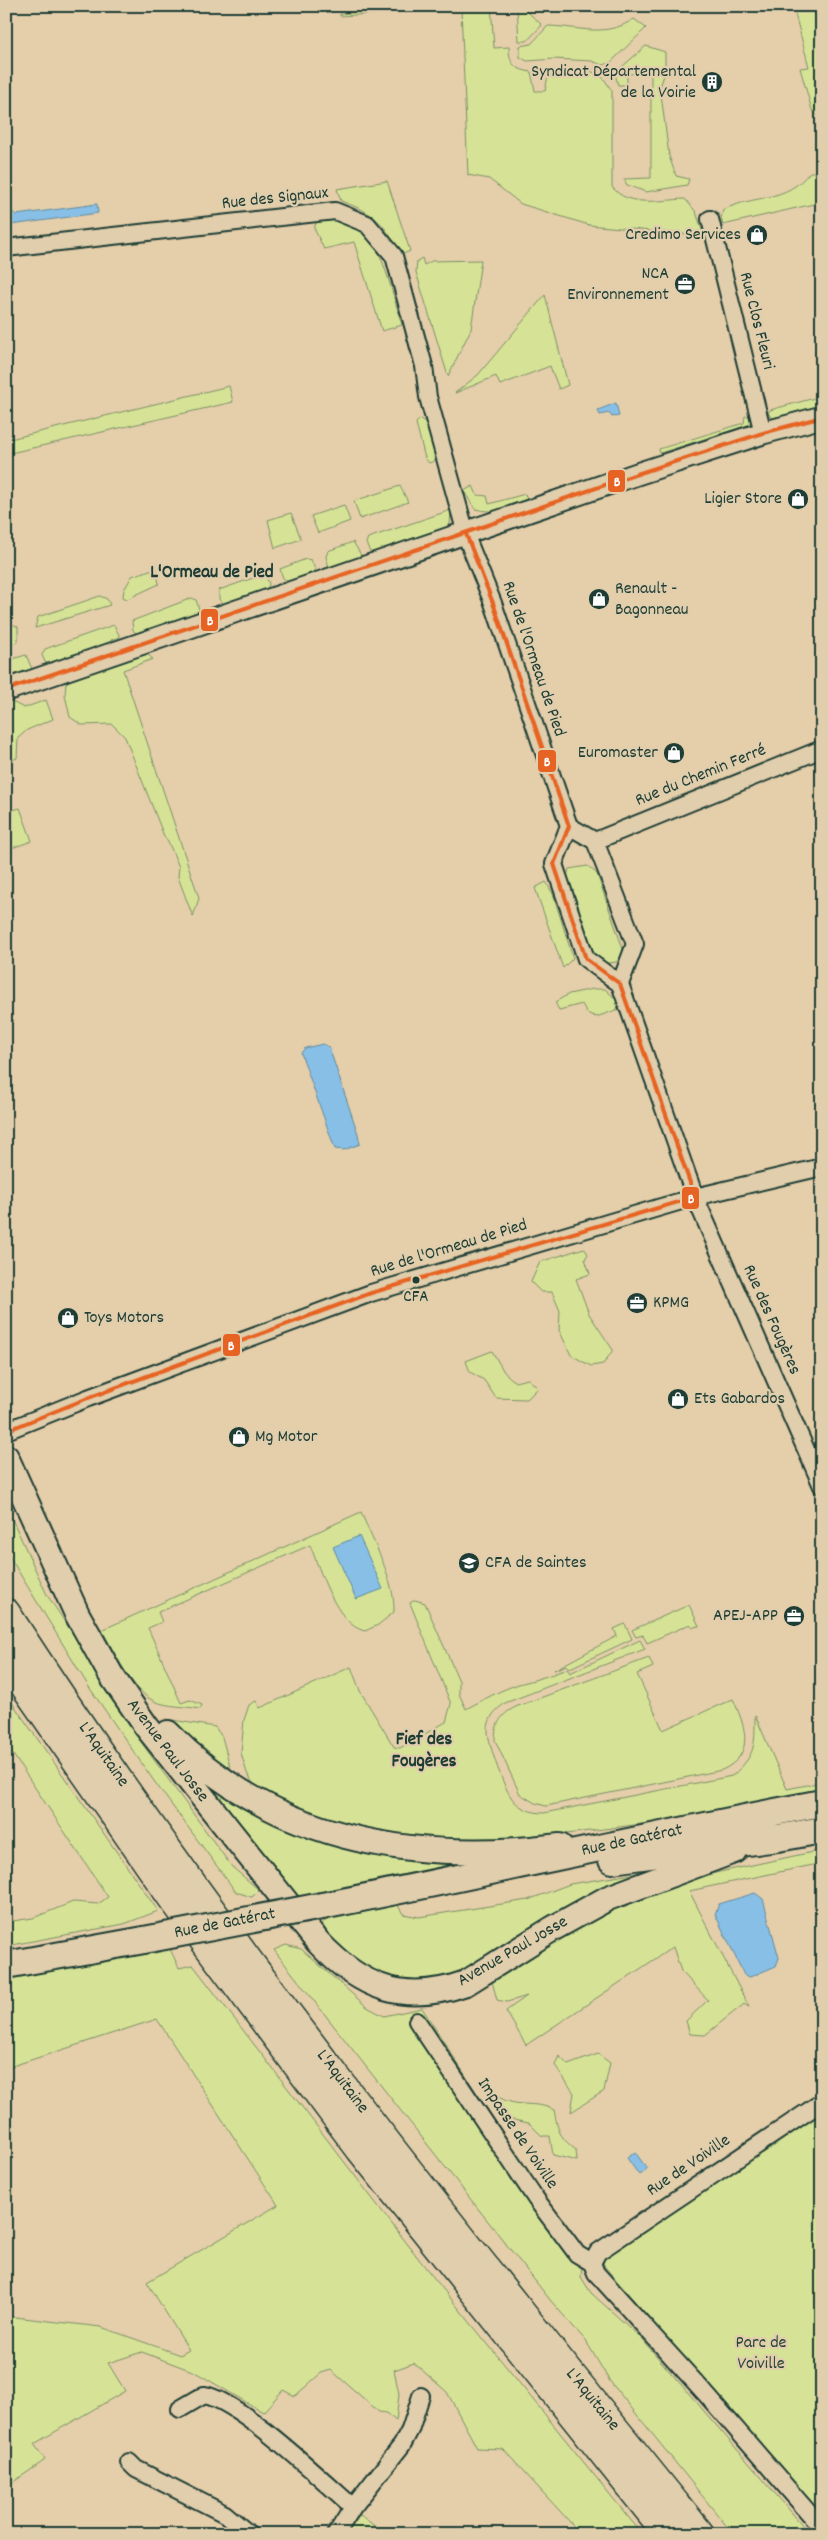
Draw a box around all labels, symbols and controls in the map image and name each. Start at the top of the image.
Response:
place label: Syndicat Départemental de la Voirie [531,60,697,106]
building icon: Syndicat Départemental de la Voirie [700,70,724,94]
street label: Rue des Signaux [221,181,330,217]
place label: Credimo Services [625,223,741,248]
shop icon: Credimo Services [745,223,769,247]
place label: NCA Environnement [567,262,669,308]
street label: Rue Clos Fleuri [732,270,780,372]
office icon: NCA Environnement [673,272,697,296]
line badge: B [607,469,626,493]
text: B [614,473,621,493]
place label: Ligier Store [704,487,782,512]
shop icon: Ligier Store [786,487,810,511]
district label: L'Ormeau de Pied [150,560,274,587]
place label: Renault - Bagonneau [615,577,689,623]
street label: Rue de l'Ormeau de Pied [495,578,571,740]
shop icon: Renault - Bagonneau [587,587,611,611]
line badge: B [200,608,219,632]
text: B [207,612,214,632]
street label: Rue du Chemin Ferré [632,738,770,814]
place label: Euromaster [578,741,658,766]
shop icon: Euromaster [662,741,686,765]
line badge: B [537,749,557,773]
text: B [544,753,551,773]
line badge: B [681,1186,700,1210]
text: B [688,1190,695,1210]
street label: Rue de l'Ormeau de Pied [367,1213,531,1285]
street label: Rue des Fougères [736,1261,806,1379]
marker: CFA [411,1275,421,1285]
place label: CFA [403,1286,429,1310]
office icon: KPMG [625,1291,649,1315]
place label: KPMG [653,1291,689,1316]
shop icon: Toys Motors [56,1306,80,1330]
place label: Toys Motors [84,1306,164,1331]
line badge: B [222,1333,241,1357]
text: B [228,1337,235,1357]
shop icon: Ets Gabardos [666,1387,690,1411]
place label: Ets Gabardos [694,1387,785,1412]
shop icon: Mg Motor [227,1425,251,1449]
place label: Mg Motor [255,1425,318,1450]
school or university icon: CFA de Saintes [457,1551,481,1575]
place label: CFA de Saintes [485,1551,586,1576]
place label: APEJ-APP [713,1604,778,1629]
office icon: APEJ-APP [782,1604,806,1628]
street label: Avenue Paul Josse [120,1694,214,1808]
street label: L'Aquitaine [71,1717,135,1793]
district label: Fief des Fougères [391,1727,457,1776]
street label: Rue de Gatérat [579,1818,685,1864]
street label: Rue de Gatérat [172,1902,278,1946]
street label: Avenue Paul Josse [453,1910,573,1994]
street label: L'Aquitaine [310,2045,374,2119]
street label: Impasse de Voiville [470,2073,564,2195]
street label: Rue de Voiville [642,2129,736,2203]
park label: Parc de Voiville [735,2331,787,2377]
street label: L'Aquitaine [559,2363,625,2437]

